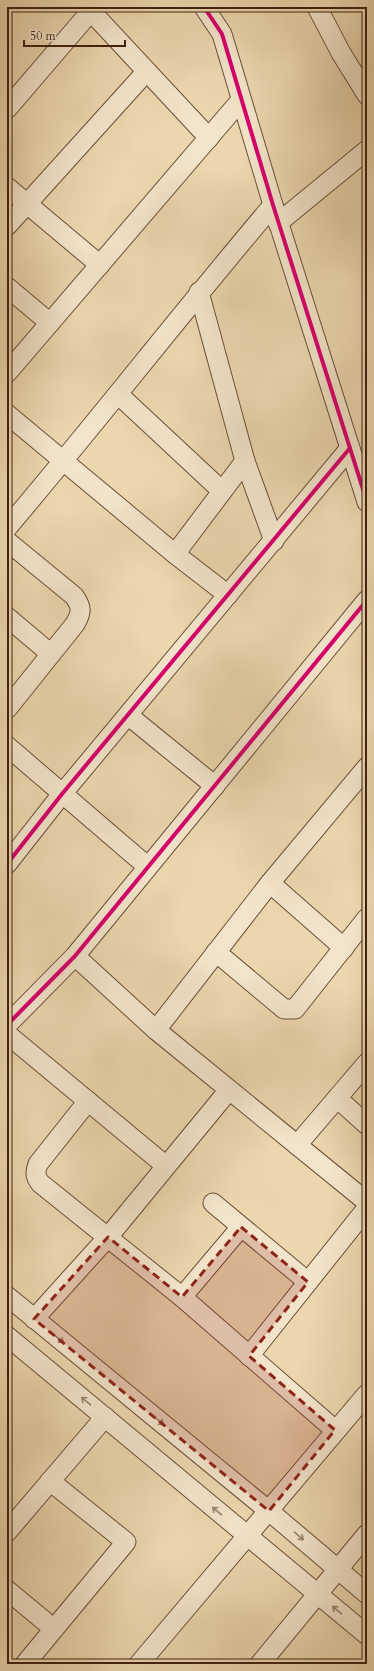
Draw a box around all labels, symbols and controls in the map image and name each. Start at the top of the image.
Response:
scale bar [24,22,125,48]
text: 50 m [30,28,57,44]
one-way arrow [53,1335,64,1343]
one-way arrow [80,1397,91,1406]
one-way arrow [154,1417,165,1426]
one-way arrow [212,1507,223,1516]
one-way arrow [293,1532,304,1541]
one-way arrow [332,1605,342,1614]

